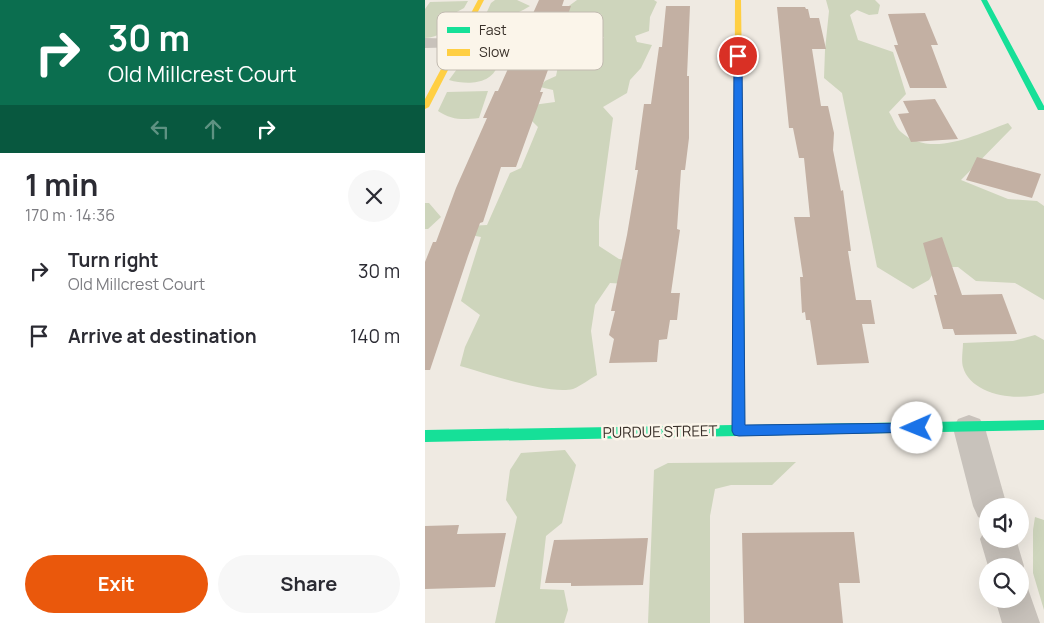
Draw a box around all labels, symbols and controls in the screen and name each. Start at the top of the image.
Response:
legend [437,12,603,70]
text: 30 m [108,14,190,62]
icon: right [25,20,90,85]
text: Fast [479,20,507,39]
pin [717,35,759,77]
text: Slow [479,42,510,61]
icon: arrive [724,42,752,70]
text: Old Millcrest Court [108,59,296,89]
icon: left [146,115,174,143]
icon: ahead [199,115,227,143]
icon: right [252,115,280,143]
text: 1 min [25,164,98,205]
button: close [348,170,400,222]
text: 170 m · 14:36 [25,204,115,226]
text: Turn right [68,247,158,273]
icon: right [25,257,53,285]
text: 30 m [358,258,400,284]
text: Old Millcrest Court [68,273,205,295]
icon: arrive [25,322,53,350]
text: Arrive at destination [68,323,257,349]
text: 140 m [350,323,400,349]
position arrow [890,401,942,453]
street label: PURDUE STREET [602,420,718,443]
map controls [979,498,1029,608]
button: sound [979,498,1029,548]
button: Exit [25,555,208,613]
button: Share [218,555,400,613]
button: search [979,558,1029,608]

